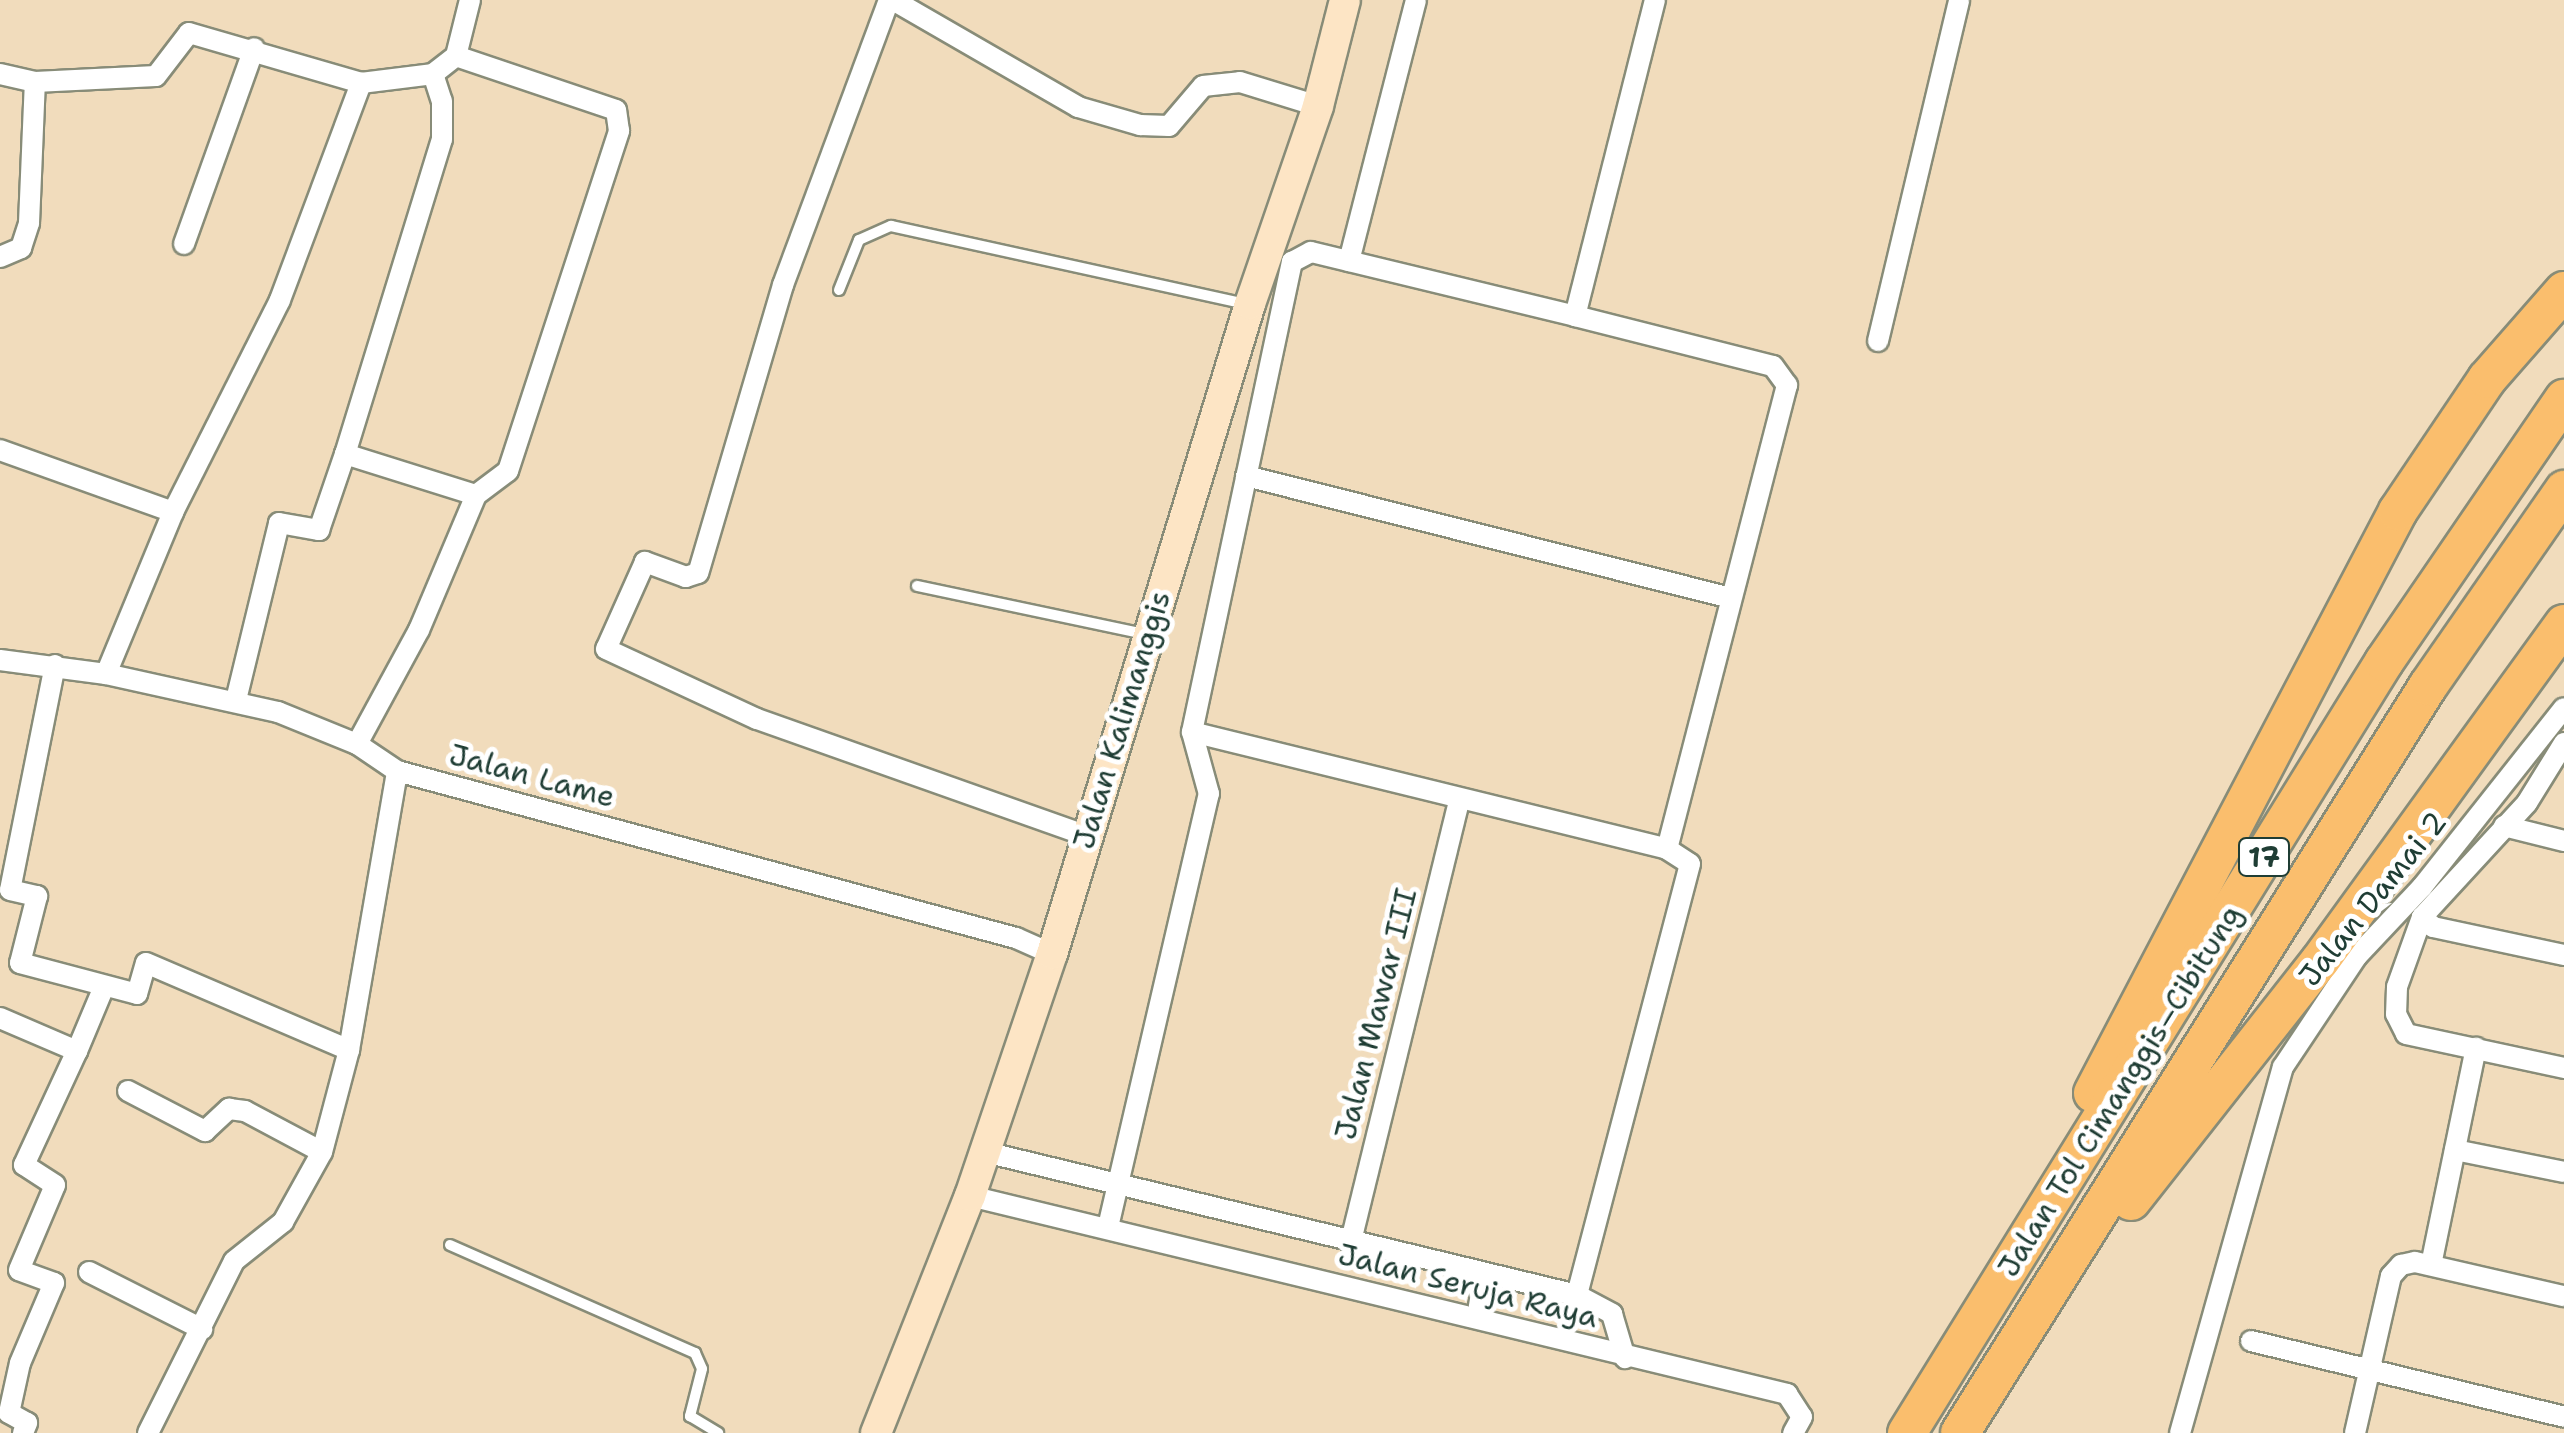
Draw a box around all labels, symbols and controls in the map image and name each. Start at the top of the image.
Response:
street label: Jalan Kalimanggis [1066,587,1178,853]
street label: Jalan Lame [445,737,619,815]
street label: Jalan Damai 2 [2292,804,2454,994]
road number: 17 [2236,834,2292,880]
street label: Jalan Mawar III [1327,885,1425,1143]
street label: Jalan Tol Cimanggis–Cibitung [1990,898,2250,1284]
street label: Jalan Seruja Raya [1334,1236,1602,1336]

